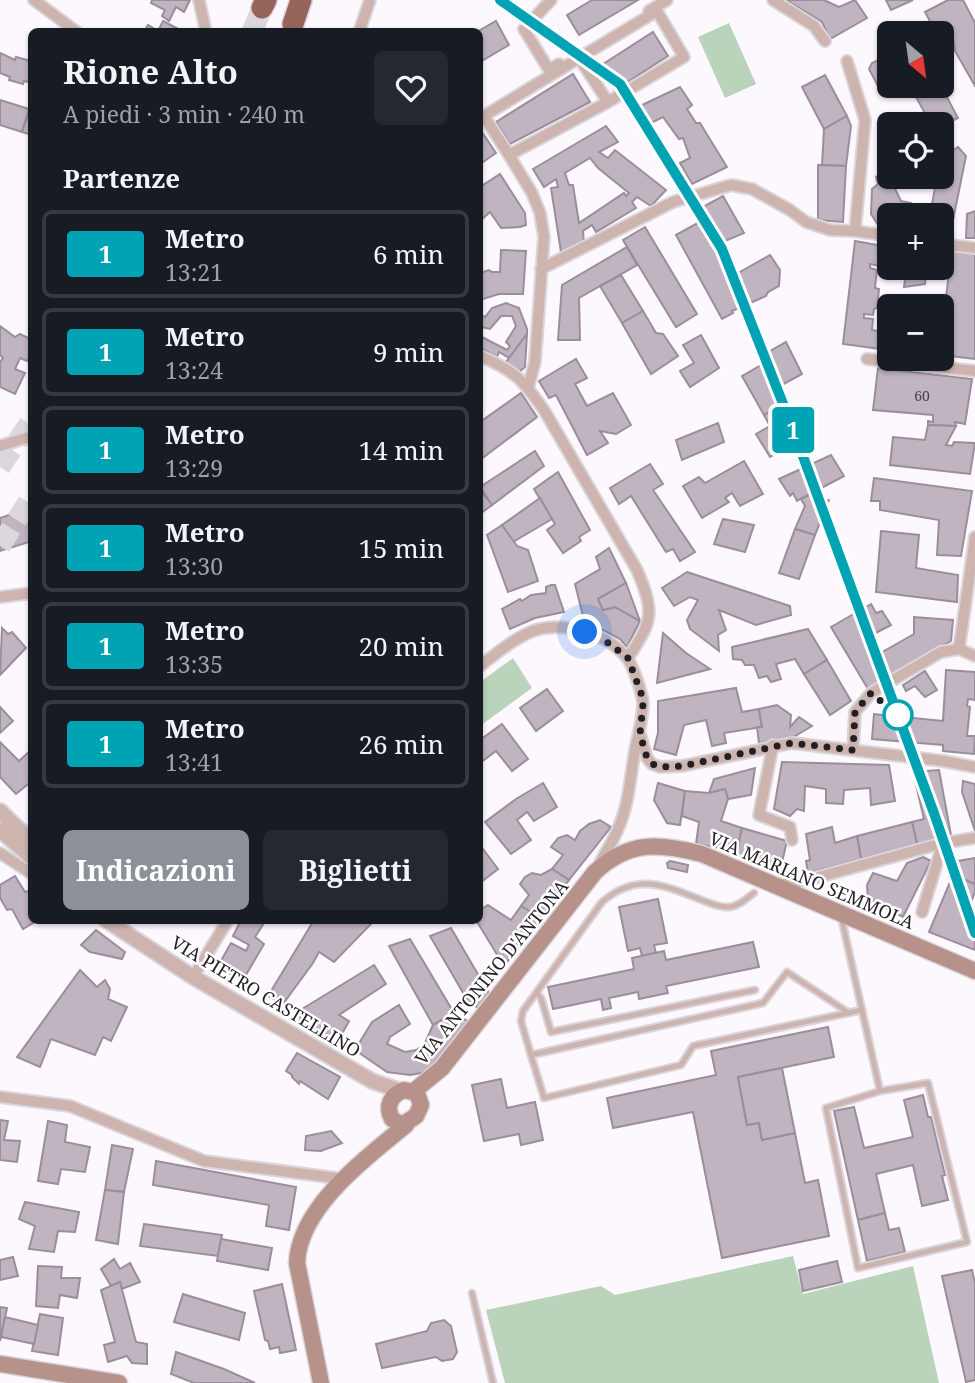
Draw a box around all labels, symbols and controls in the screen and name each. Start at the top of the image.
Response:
north arrow [877,21,954,98]
map controls [877,21,954,371]
text: Rione Alto [63,49,238,94]
button: heart [374,51,448,125]
text: A piedi · 3 min · 240 m [63,98,305,130]
button: locate [877,112,954,189]
text: Partenze [63,160,180,196]
button: + [877,203,954,280]
text: Metro [165,220,245,256]
text: 6 min [373,236,444,272]
text: 1 [99,237,112,270]
text: 13:21 [165,256,223,288]
button: − [877,294,954,371]
text: Metro [165,318,245,354]
text: 9 min [373,334,444,370]
text: 1 [99,335,112,368]
text: 13:24 [165,354,223,386]
house number: 60 [914,386,930,405]
line badge: 1 [770,407,816,453]
text: 1 [786,413,800,446]
text: Metro [165,416,245,452]
text: 14 min [359,432,444,468]
text: 1 [99,433,112,466]
text: 13:29 [165,452,223,484]
text: Metro [165,514,245,550]
text: 15 min [359,530,444,566]
text: 1 [99,531,112,564]
text: 13:30 [165,550,223,582]
text: Metro [165,612,245,648]
your location [567,614,602,649]
text: 20 min [359,628,444,664]
text: 1 [99,629,112,662]
text: 13:35 [165,648,223,680]
unlabelled marker [883,700,913,730]
text: Metro [165,710,245,746]
text: 26 min [359,726,444,762]
text: 1 [99,727,112,760]
text: 13:41 [165,746,223,778]
street label: VIA MARIANO SEMMOLA [706,826,919,934]
button: Indicazioni [63,830,249,910]
button: Biglietti [263,830,448,910]
street label: VIA ANTONINO D'ANTONA [409,874,573,1069]
street label: VIA PIETRO CASTELLINO [167,930,365,1062]

